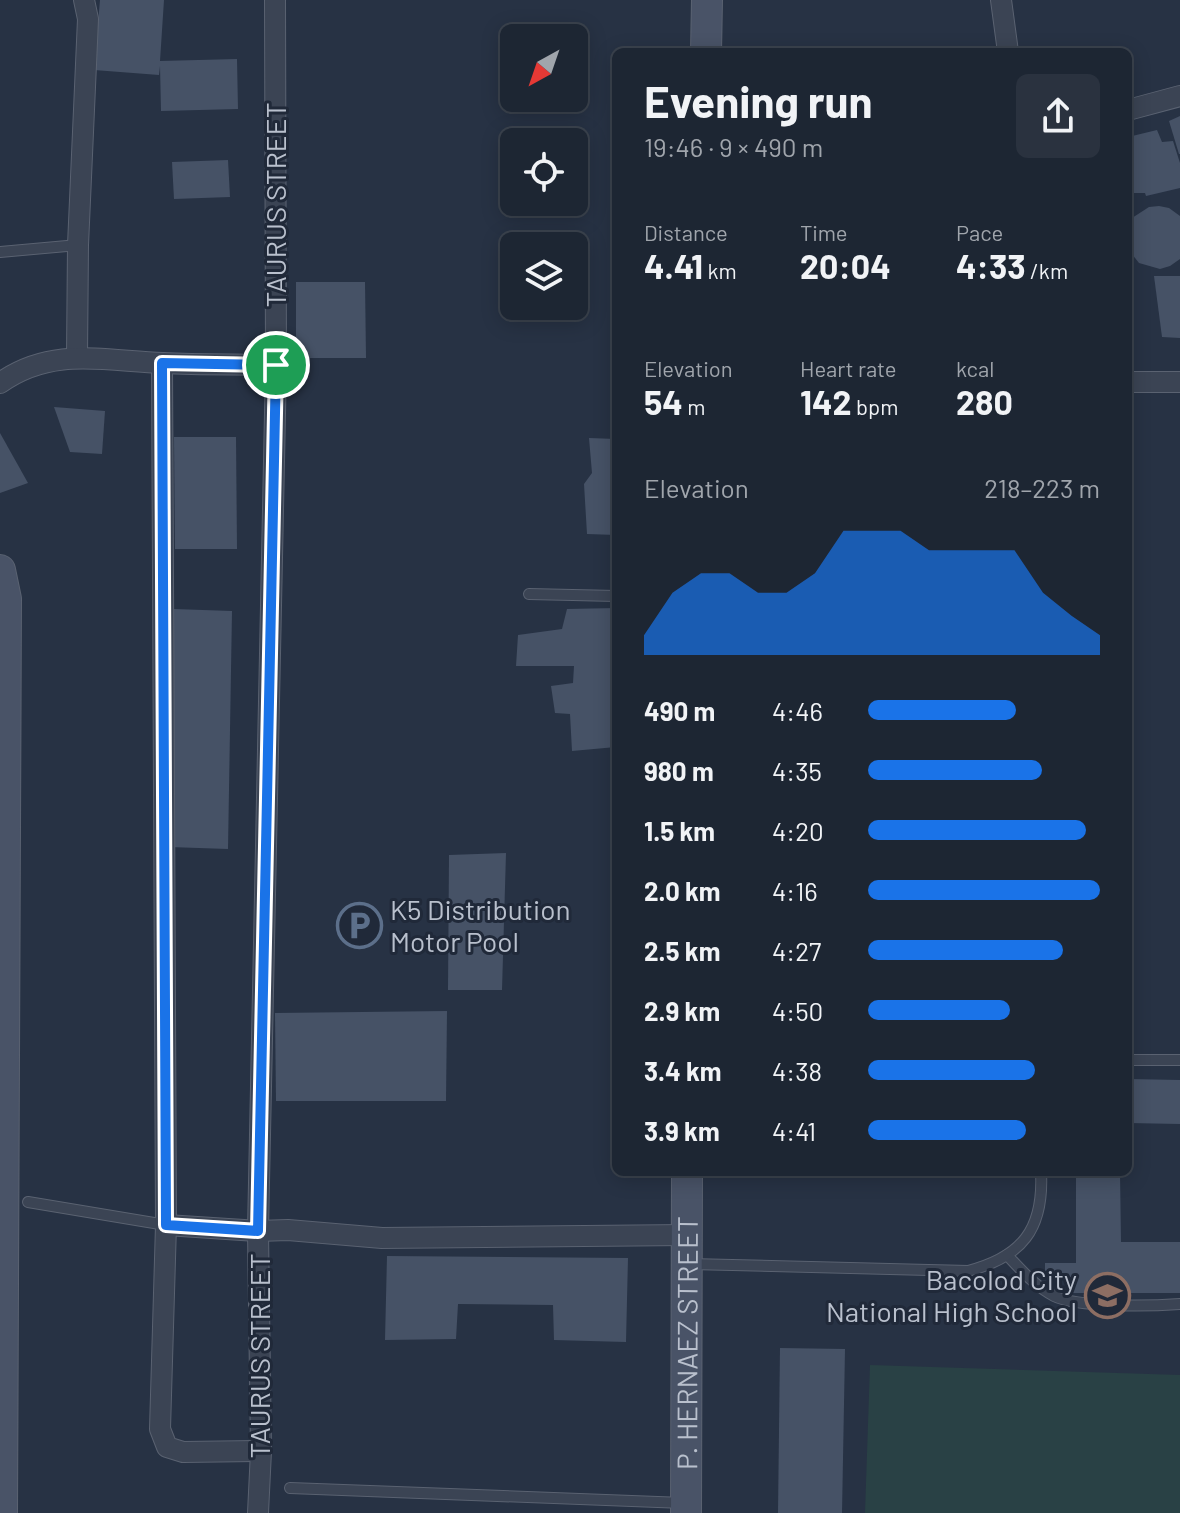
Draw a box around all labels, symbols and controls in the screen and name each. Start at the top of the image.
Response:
north arrow [500,24,588,112]
map controls [500,24,588,320]
text: Evening run [644,74,873,127]
button: share [1016,74,1100,158]
street label: TAURUS STREET [258,102,292,308]
button: locate [500,128,588,216]
text: 19:46 · 9 × 490 m [644,131,823,162]
text: Distance [644,219,728,245]
text: Time [800,219,848,245]
text: Pace [956,219,1003,245]
button: layers [500,232,588,320]
text: 4.41 [644,245,703,286]
text: 20:04 [800,245,891,286]
text: 4:33 [956,245,1026,286]
text: km [703,257,737,283]
text: /km [1026,257,1068,283]
pin [242,331,310,399]
icon: arrive [254,343,298,387]
text: Elevation [644,355,733,381]
text: Heart rate [800,355,897,381]
text: kcal [956,355,994,381]
text: 54 [644,381,683,422]
text: 142 [800,381,852,422]
text: 280 [956,381,1013,422]
text: m [683,393,706,419]
text: bpm [852,393,898,419]
text: Elevation [644,472,749,503]
text: 218–223 m [984,472,1100,503]
text: 490 m [644,695,715,726]
text: 4:46 [772,695,823,726]
text: 980 m [644,755,714,786]
text: 4:35 [772,755,822,786]
text: 1.5 km [644,815,715,846]
text: 4:20 [772,815,824,846]
text: 2.0 km [644,875,721,906]
text: 4:16 [772,875,818,906]
place label: K5 Distribution Motor Pool [390,892,571,958]
parking icon: K5 Distribution Motor Pool [335,901,383,949]
text: 2.5 km [644,935,720,966]
text: 4:27 [772,935,821,966]
text: 2.9 km [644,995,720,1026]
text: 4:50 [772,995,823,1026]
text: 3.4 km [644,1055,722,1086]
text: 4:38 [772,1055,822,1086]
text: 3.9 km [644,1115,720,1146]
text: 4:41 [772,1115,816,1146]
street label: P. HERNAEZ STREET [669,1216,704,1470]
street label: TAURUS STREET [242,1253,276,1459]
place label: Bacolod City National High School [826,1262,1077,1328]
school or university icon: Bacolod City National High School [1084,1271,1132,1319]

